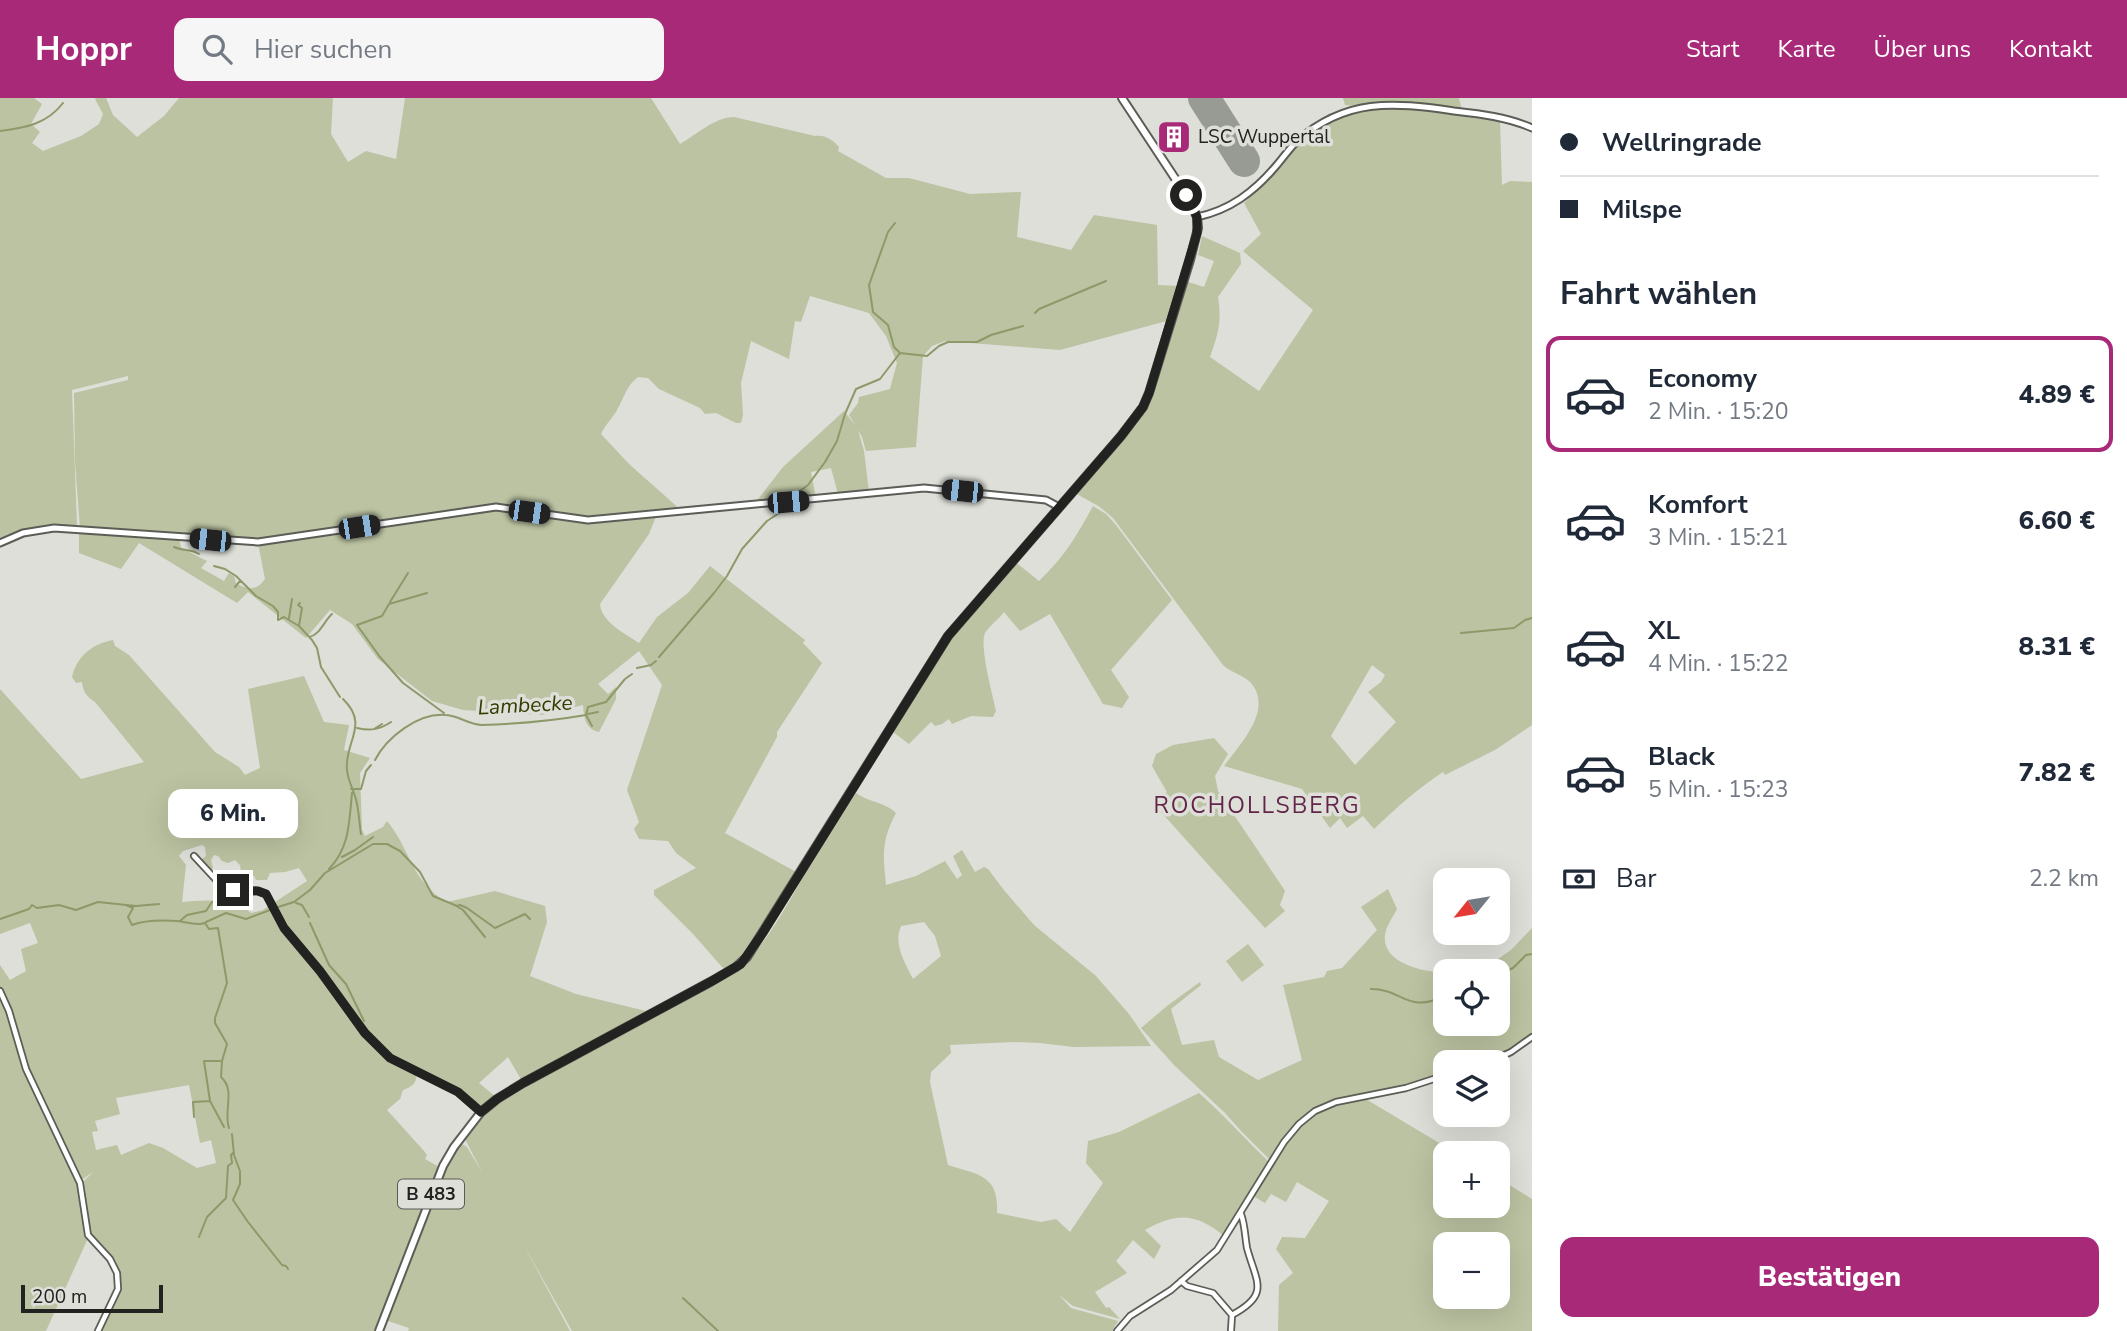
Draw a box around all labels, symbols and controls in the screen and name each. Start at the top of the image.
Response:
search box [174,18,664,81]
text: Hoppr [35,27,132,72]
icon: search [198,30,236,68]
text: Hier suchen [254,32,392,67]
text: Start [1686,33,1739,65]
text: Karte [1777,33,1835,65]
text: Über uns [1873,33,1971,65]
text: Kontakt [2009,33,2092,65]
building icon: LSC Wuppertal [1155,118,1193,156]
place label: LSC Wuppertal [1198,124,1330,150]
text: Wellringrade [1602,125,1762,160]
route start [1170,179,1202,211]
text: Milspe [1602,192,1682,227]
text: Fahrt wählen [1560,272,1757,315]
text: Economy [1648,361,1757,396]
icon: car [1564,363,1627,426]
text: 4.89 € [2019,377,2095,412]
text: 2 Min. · 15:20 [1648,396,1789,427]
car [941,478,984,504]
text: Komfort [1648,487,1748,522]
icon: car [1564,489,1627,552]
car [767,490,810,514]
car [507,499,552,525]
text: 6.60 € [2019,503,2095,538]
car [337,513,382,541]
text: 3 Min. · 15:21 [1648,522,1789,553]
car [189,527,232,553]
text: XL [1648,613,1680,648]
icon: car [1564,615,1627,678]
text: 8.31 € [2019,629,2095,664]
text: 4 Min. · 15:22 [1648,648,1789,679]
water label: Lambecke [477,689,573,721]
text: Black [1648,739,1715,774]
icon: car [1564,741,1627,804]
text: 7.82 € [2019,755,2095,790]
text: 5 Min. · 15:23 [1648,774,1789,805]
callout: 6 Min. [168,788,298,838]
district label: ROCHOLLSBERG [1153,790,1361,821]
text: 6 Min. [200,798,266,829]
icon: cash [1560,860,1598,898]
text: Bar [1616,861,1657,896]
text: 2.2 km [2029,863,2099,894]
north arrow [1433,868,1510,945]
map controls [1433,868,1510,1309]
route end [217,874,249,906]
button: locate [1433,959,1510,1036]
button: layers [1433,1050,1510,1127]
button: + [1433,1141,1510,1218]
road number: B 483 [398,1180,464,1209]
button: − [1433,1232,1510,1309]
button: Bestätigen [1560,1237,2099,1317]
scale bar [21,1282,163,1314]
text: 200 m [32,1284,87,1310]

